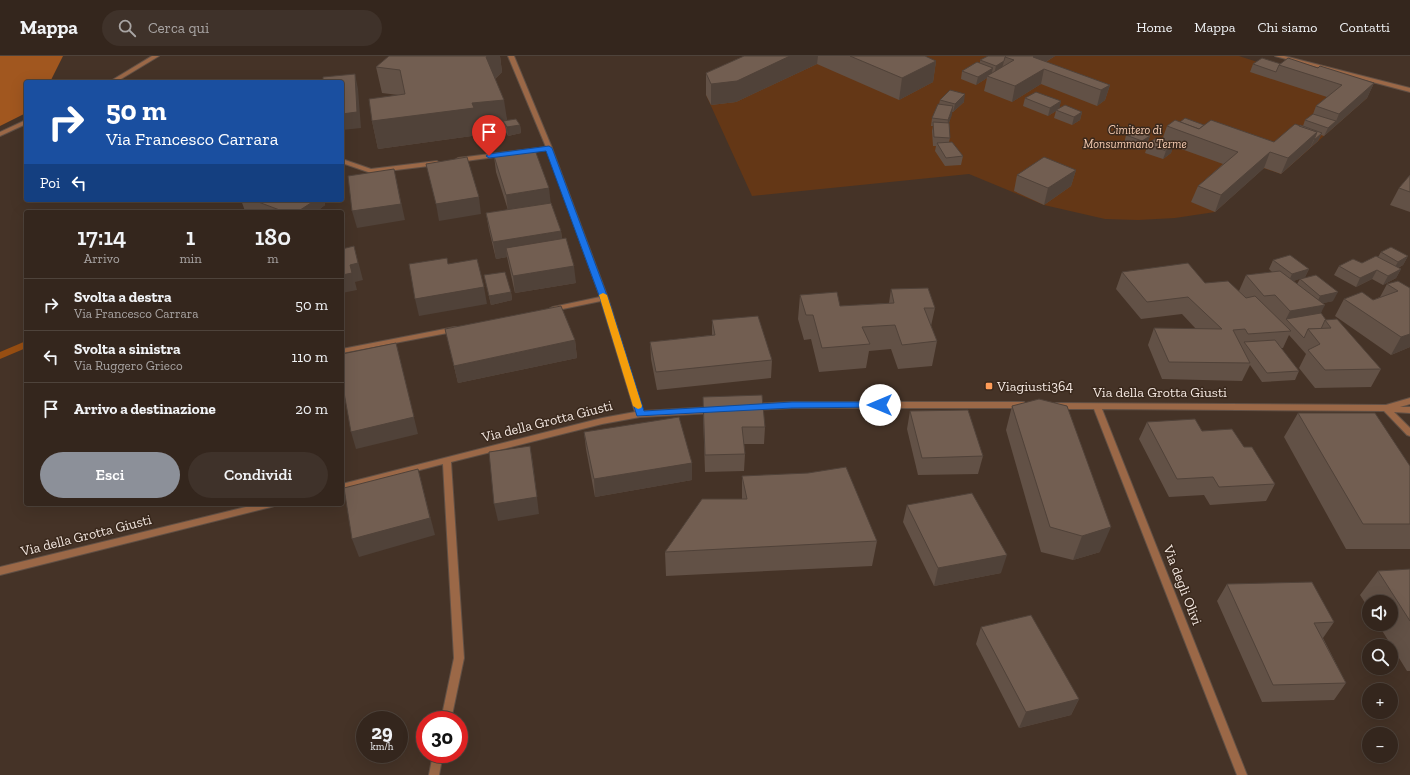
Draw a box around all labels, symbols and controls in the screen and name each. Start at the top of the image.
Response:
search box [102,10,382,46]
text: Mappa [20,16,78,39]
icon: search [116,17,138,39]
text: Cerca qui [148,19,209,37]
text: Home [1136,19,1172,36]
text: Mappa [1194,19,1235,36]
text: Chi siamo [1257,19,1317,36]
text: Contatti [1339,19,1390,36]
text: 50 m [106,94,167,127]
icon: right [40,96,92,148]
pin [472,115,506,156]
icon: arrive [478,121,500,143]
park label: Cimitero di Monsummano Terme [1083,123,1187,151]
text: Via Francesco Carrara [106,128,278,150]
icon: left [68,172,90,194]
text: Poi [40,174,60,192]
text: 17:14 [77,222,126,251]
text: 1 [186,222,195,251]
text: 180 [255,222,291,251]
text: Arrivo [84,251,120,266]
text: min [179,251,202,266]
text: m [267,251,278,266]
text: Svolta a destra [74,288,172,306]
icon: right [40,294,62,316]
text: 50 m [295,296,328,314]
text: Via Francesco Carrara [74,306,199,321]
text: Svolta a sinistra [74,340,181,358]
icon: left [40,346,62,368]
text: 110 m [291,348,328,366]
text: Via Ruggero Grieco [74,358,183,373]
place label: Viagiusti364 [996,378,1073,395]
marker: Viagiusti364 [984,381,994,391]
position arrow [859,384,901,426]
street label: Via della Grotta Giusti [1092,384,1227,401]
street label: Via della Grotta Giusti [479,397,614,446]
icon: arrive [40,398,62,420]
text: Arrivo a destinazione [74,400,216,418]
text: 20 m [295,400,328,418]
button: Esci [40,452,180,498]
button: Condividi [188,452,328,498]
street label: Via della Grotta Giusti [18,511,153,560]
street label: Via degli Olivi [1159,542,1206,627]
map controls [1362,595,1398,763]
button: sound [1362,595,1398,631]
button: search [1362,639,1398,675]
button: + [1362,683,1398,719]
speed limit sign: 30 [416,711,468,763]
text: 29 [371,720,393,744]
button: − [1362,727,1398,763]
text: km/h [371,741,393,753]

